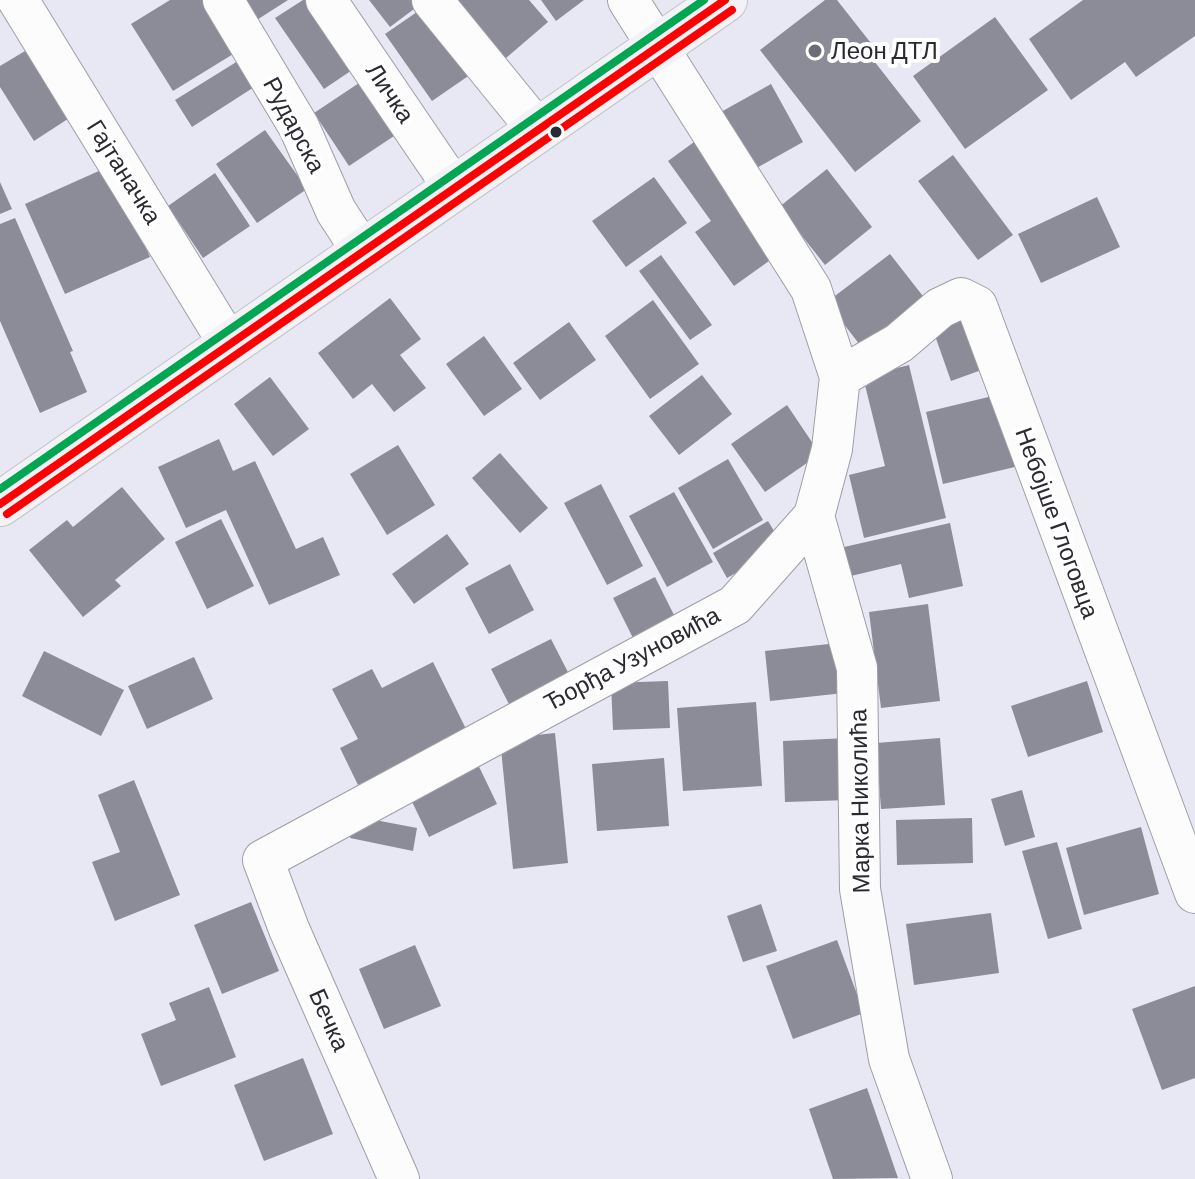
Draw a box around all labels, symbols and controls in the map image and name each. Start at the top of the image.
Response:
place label: Леон ДТЛ [831,37,938,65]
marker: Леон ДТЛ [806,42,824,60]
street label: Личка [360,58,420,128]
street label: Рударска [257,72,331,178]
street label: Гајтаначка [81,115,167,229]
unlabelled marker [548,124,564,140]
street label: Небојше Глоговца [1009,424,1105,622]
street label: Ђорђа Узуновића [539,601,725,717]
street label: Марка Николића [844,708,876,894]
street label: Бечка [303,984,355,1056]

